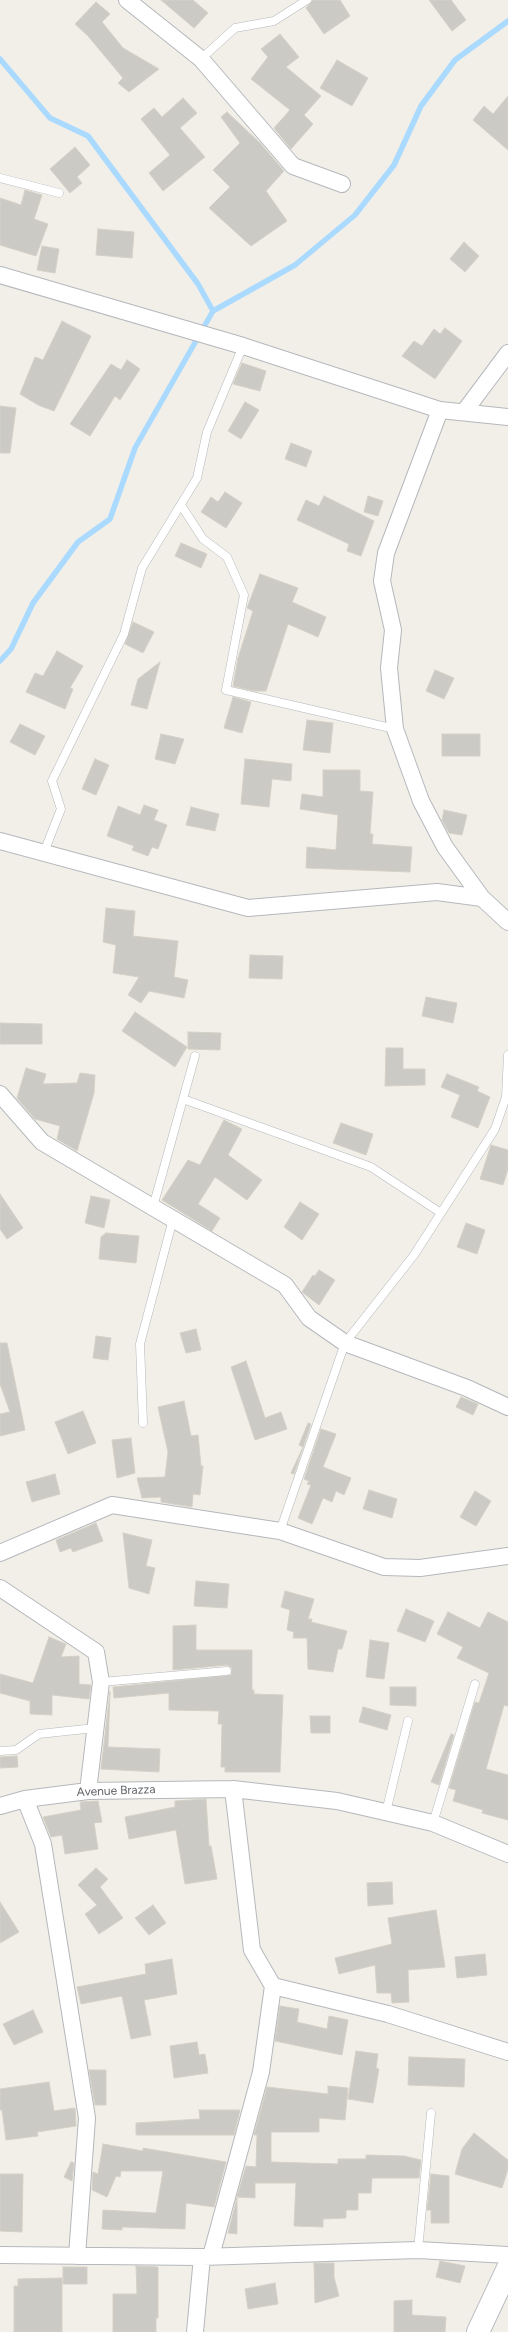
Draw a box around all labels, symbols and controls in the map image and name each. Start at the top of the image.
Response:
street label: Avenue Brazza [76,1782,156,1800]

